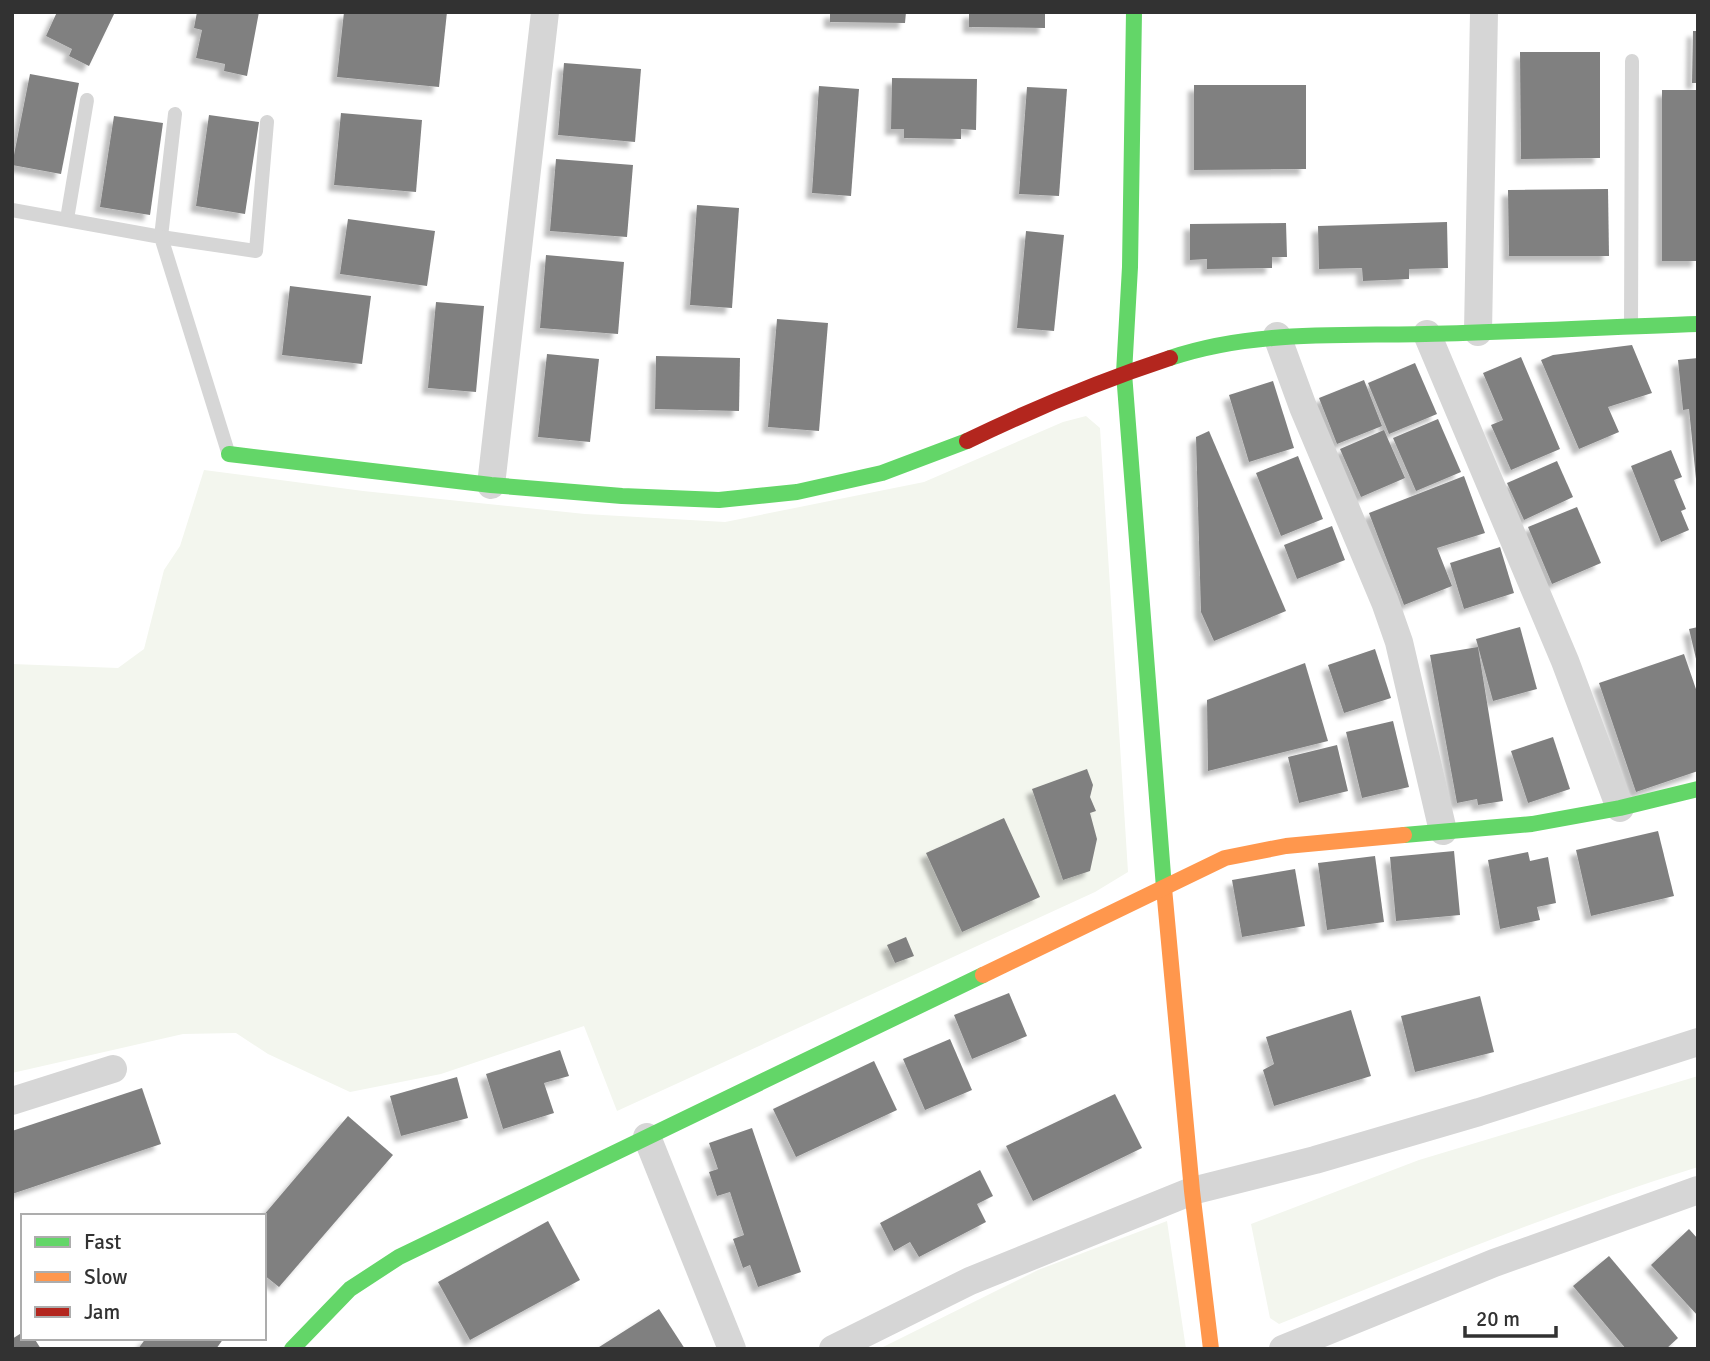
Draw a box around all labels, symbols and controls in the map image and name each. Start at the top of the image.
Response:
legend [21,1214,266,1340]
text: Fast [84,1229,121,1255]
text: Slow [84,1264,128,1290]
scale bar [1465,1294,1556,1338]
text: Jam [84,1299,120,1325]
text: 20 m [1476,1306,1520,1332]

